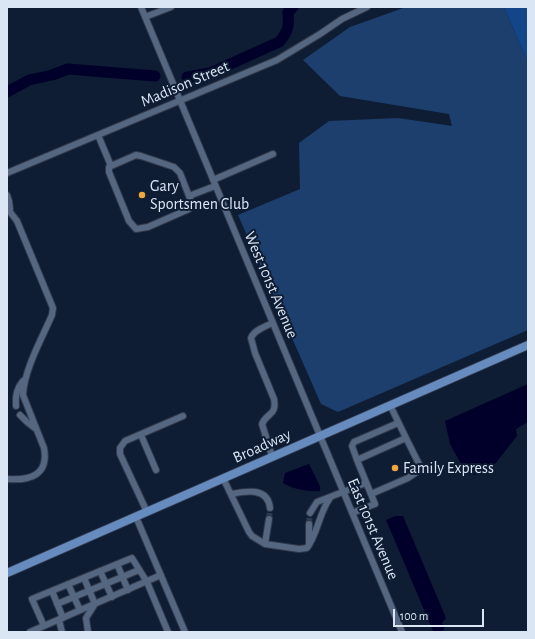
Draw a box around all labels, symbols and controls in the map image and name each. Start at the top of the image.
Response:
street label: Madison Street [138,57,232,111]
place label: Gary Sportsmen Club [150,176,249,214]
marker: Gary Sportsmen Club [137,190,147,200]
street label: West 101st Avenue [240,229,302,341]
street label: Broadway [230,425,294,467]
place label: Family Express [403,458,494,478]
marker: Family Express [390,463,400,473]
street label: East 101st Avenue [343,475,403,583]
scale bar [395,601,486,627]
text: 100 m [400,610,428,622]

